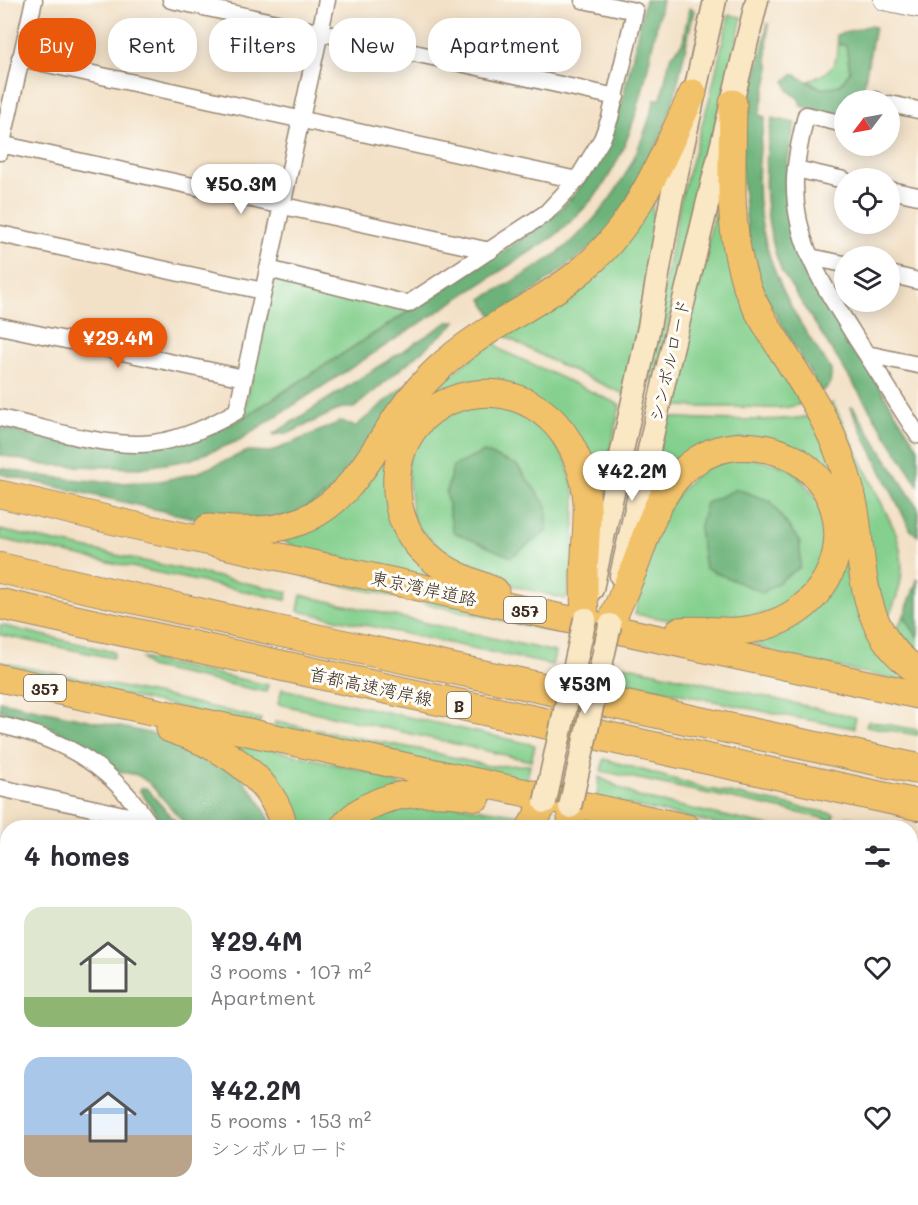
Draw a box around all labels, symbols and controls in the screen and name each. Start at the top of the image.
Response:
chip: Buy [18,18,96,72]
chip: Rent [108,18,197,72]
chip: Filters [209,18,317,72]
chip: New [329,18,416,72]
chip: Apartment [428,18,581,72]
north arrow [834,90,900,156]
map controls [834,90,900,312]
pin: ¥50.3M [192,164,290,215]
button: locate [834,168,900,234]
text: ¥50.3M [205,170,277,196]
button: layers [834,246,900,312]
street label: シンボルロード [643,296,695,424]
pin: ¥29.4M [69,318,167,369]
text: ¥29.4M [82,324,154,350]
pin: ¥42.2M [583,451,681,502]
text: ¥42.2M [597,457,667,483]
street label: 東京湾岸道路 [369,565,479,611]
road number: 357 [504,597,546,623]
street label: 首都高速湾岸線 [307,661,435,711]
pin: ¥53M [549,664,621,715]
text: ¥53M [559,670,611,696]
road number: 357 [24,675,66,701]
road number: B [447,692,471,718]
text: 4 homes [24,839,130,873]
icon: filters [861,840,894,873]
text: ¥29.4M [210,924,303,958]
icon: home [72,931,144,1003]
icon: heart [861,951,894,984]
text: 3 rooms · 107 m² [210,958,371,984]
text: Apartment [210,984,316,1010]
text: ¥42.2M [210,1073,302,1107]
icon: home [72,1081,144,1153]
icon: heart [861,1101,894,1134]
text: 5 rooms · 153 m² [210,1107,371,1133]
text: シンボルロード [210,1135,350,1161]

